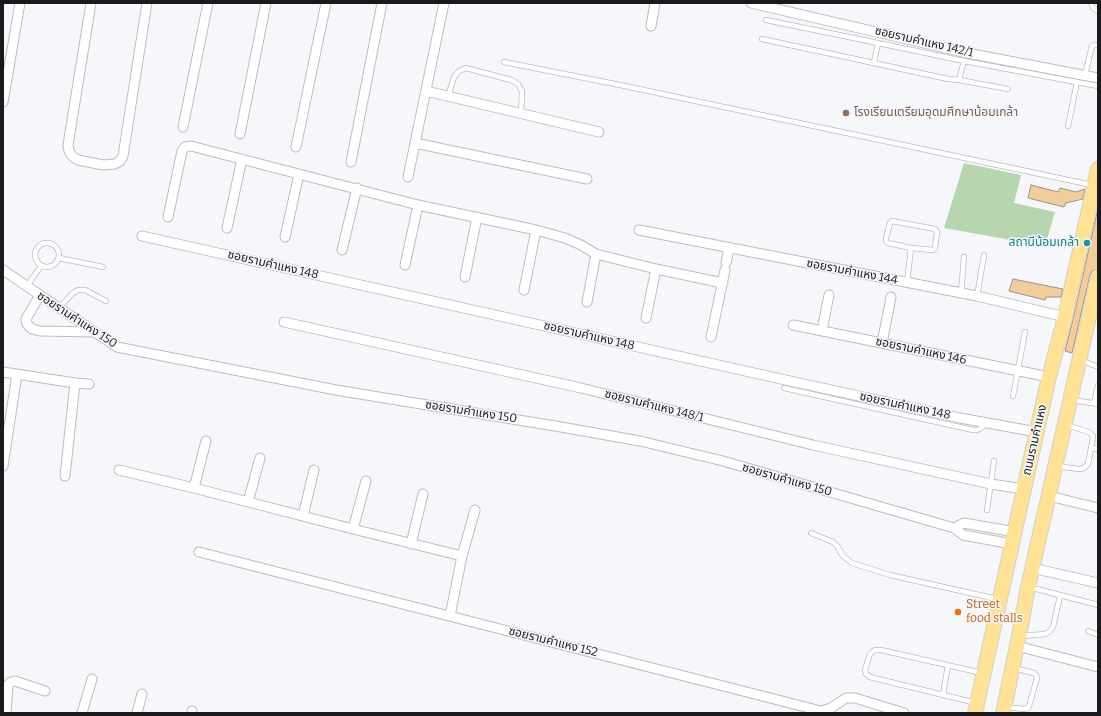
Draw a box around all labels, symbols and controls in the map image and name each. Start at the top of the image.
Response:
street label: ซอยรามคำแหง 142/1 [873,24,975,60]
place label: โรงเรียนเตรียมอุดมศึกษาน้อมเกล้า [854,106,1018,120]
marker: โรงเรียนเตรียมอุดมศึกษาน้อมเกล้า [841,108,851,118]
place label: สถานีน้อมเกล้า [1009,236,1079,250]
marker: สถานีน้อมเกล้า [1082,238,1092,248]
street label: ซอยรามคำแหง 148 [226,248,320,282]
street label: ซอยรามคำแหง 144 [805,256,899,288]
street label: ซอยรามคำแหง 150 [34,289,120,351]
street label: ซอยรามคำแหง 148 [542,319,636,353]
street label: ซอยรามคำแหง 146 [874,334,968,368]
street label: ซอยรามคำแหง 148/1 [603,387,705,425]
street label: ซอยรามคำแหง 148 [858,389,952,423]
street label: ซอยรามคำแหง 150 [424,398,518,426]
street label: ถนนรามคำแหง [1020,403,1050,477]
street label: ซอยรามคำแหง 150 [740,460,834,500]
place label: Street food stalls [966,598,1023,626]
marker: Street food stalls [953,607,963,617]
street label: ซอยรามคำแหง 152 [507,624,599,660]

